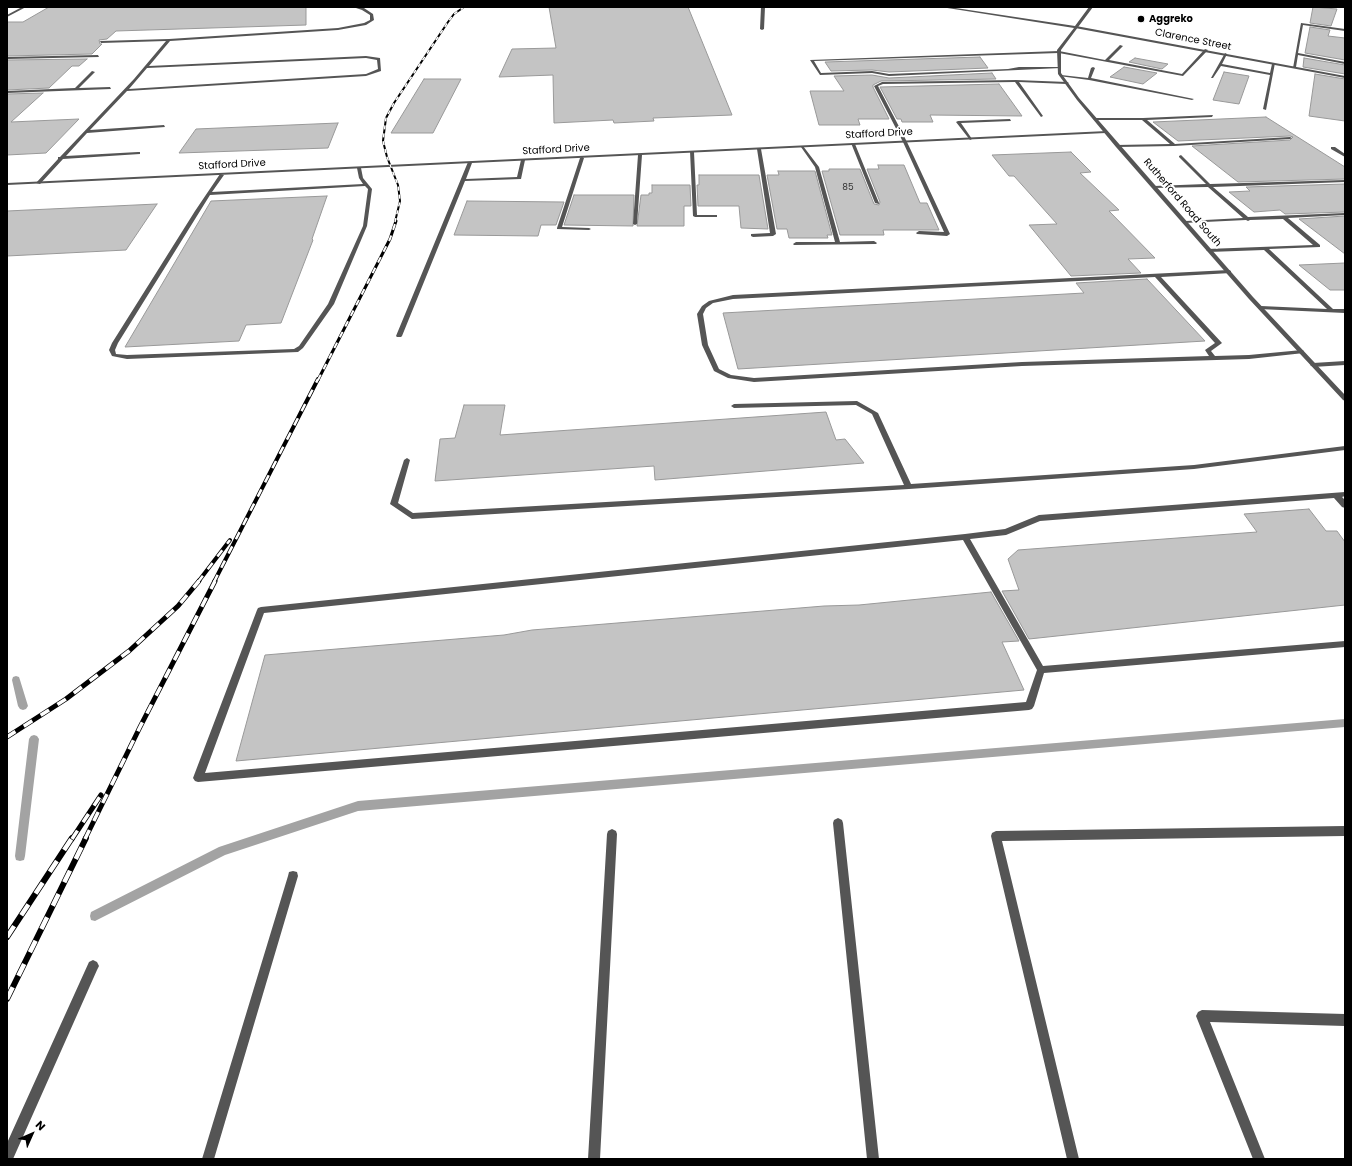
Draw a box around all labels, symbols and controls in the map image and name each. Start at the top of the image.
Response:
place label: Aggreko [1149,13,1193,25]
marker: Aggreko [1136,14,1146,24]
street label: Clarence Street [1154,27,1232,53]
street label: Stafford Drive [845,126,913,142]
street label: Stafford Drive [522,142,590,158]
street label: Stafford Drive [198,157,266,173]
street label: Rutherford Road South [1141,157,1223,249]
house number: 85 [842,183,854,193]
north arrow [12,1114,52,1154]
text: N [32,1117,49,1134]

